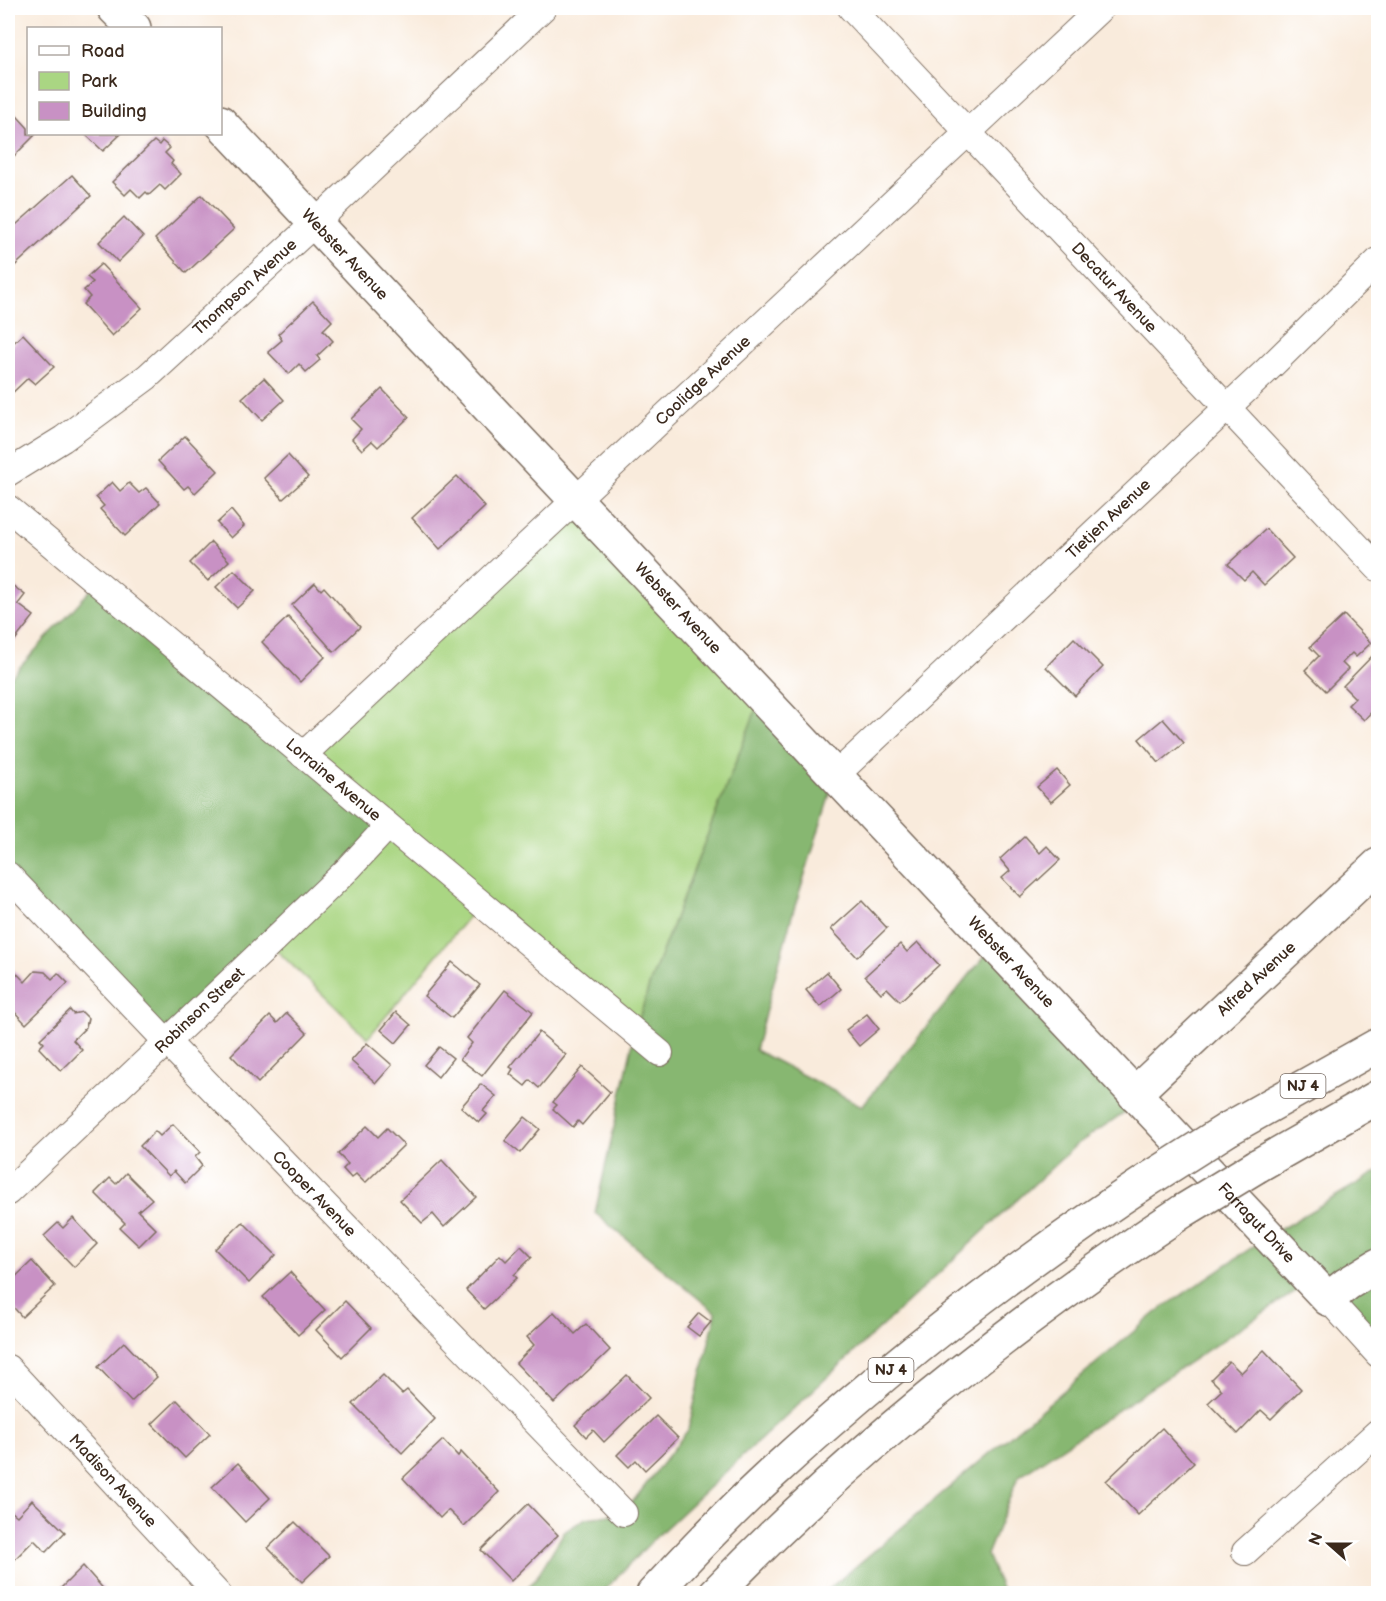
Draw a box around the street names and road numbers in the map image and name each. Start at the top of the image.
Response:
street label: Webster Avenue [297,205,392,304]
street label: Thompson Avenue [189,235,301,339]
street label: Decatur Avenue [1067,239,1161,337]
street label: Coolidge Avenue [652,331,755,429]
street label: Tietjen Avenue [1063,475,1155,563]
street label: Webster Avenue [631,559,726,658]
street label: Lorraine Avenue [282,735,385,826]
street label: Webster Avenue [964,913,1059,1012]
street label: Alfred Avenue [1213,937,1300,1020]
street label: Robinson Street [151,964,249,1057]
road number: NJ 4 [1280,1074,1326,1098]
street label: Cooper Avenue [268,1147,360,1241]
street label: Farragut Drive [1214,1179,1299,1267]
road number: NJ 4 [868,1358,914,1382]
street label: Madison Avenue [65,1430,161,1532]

